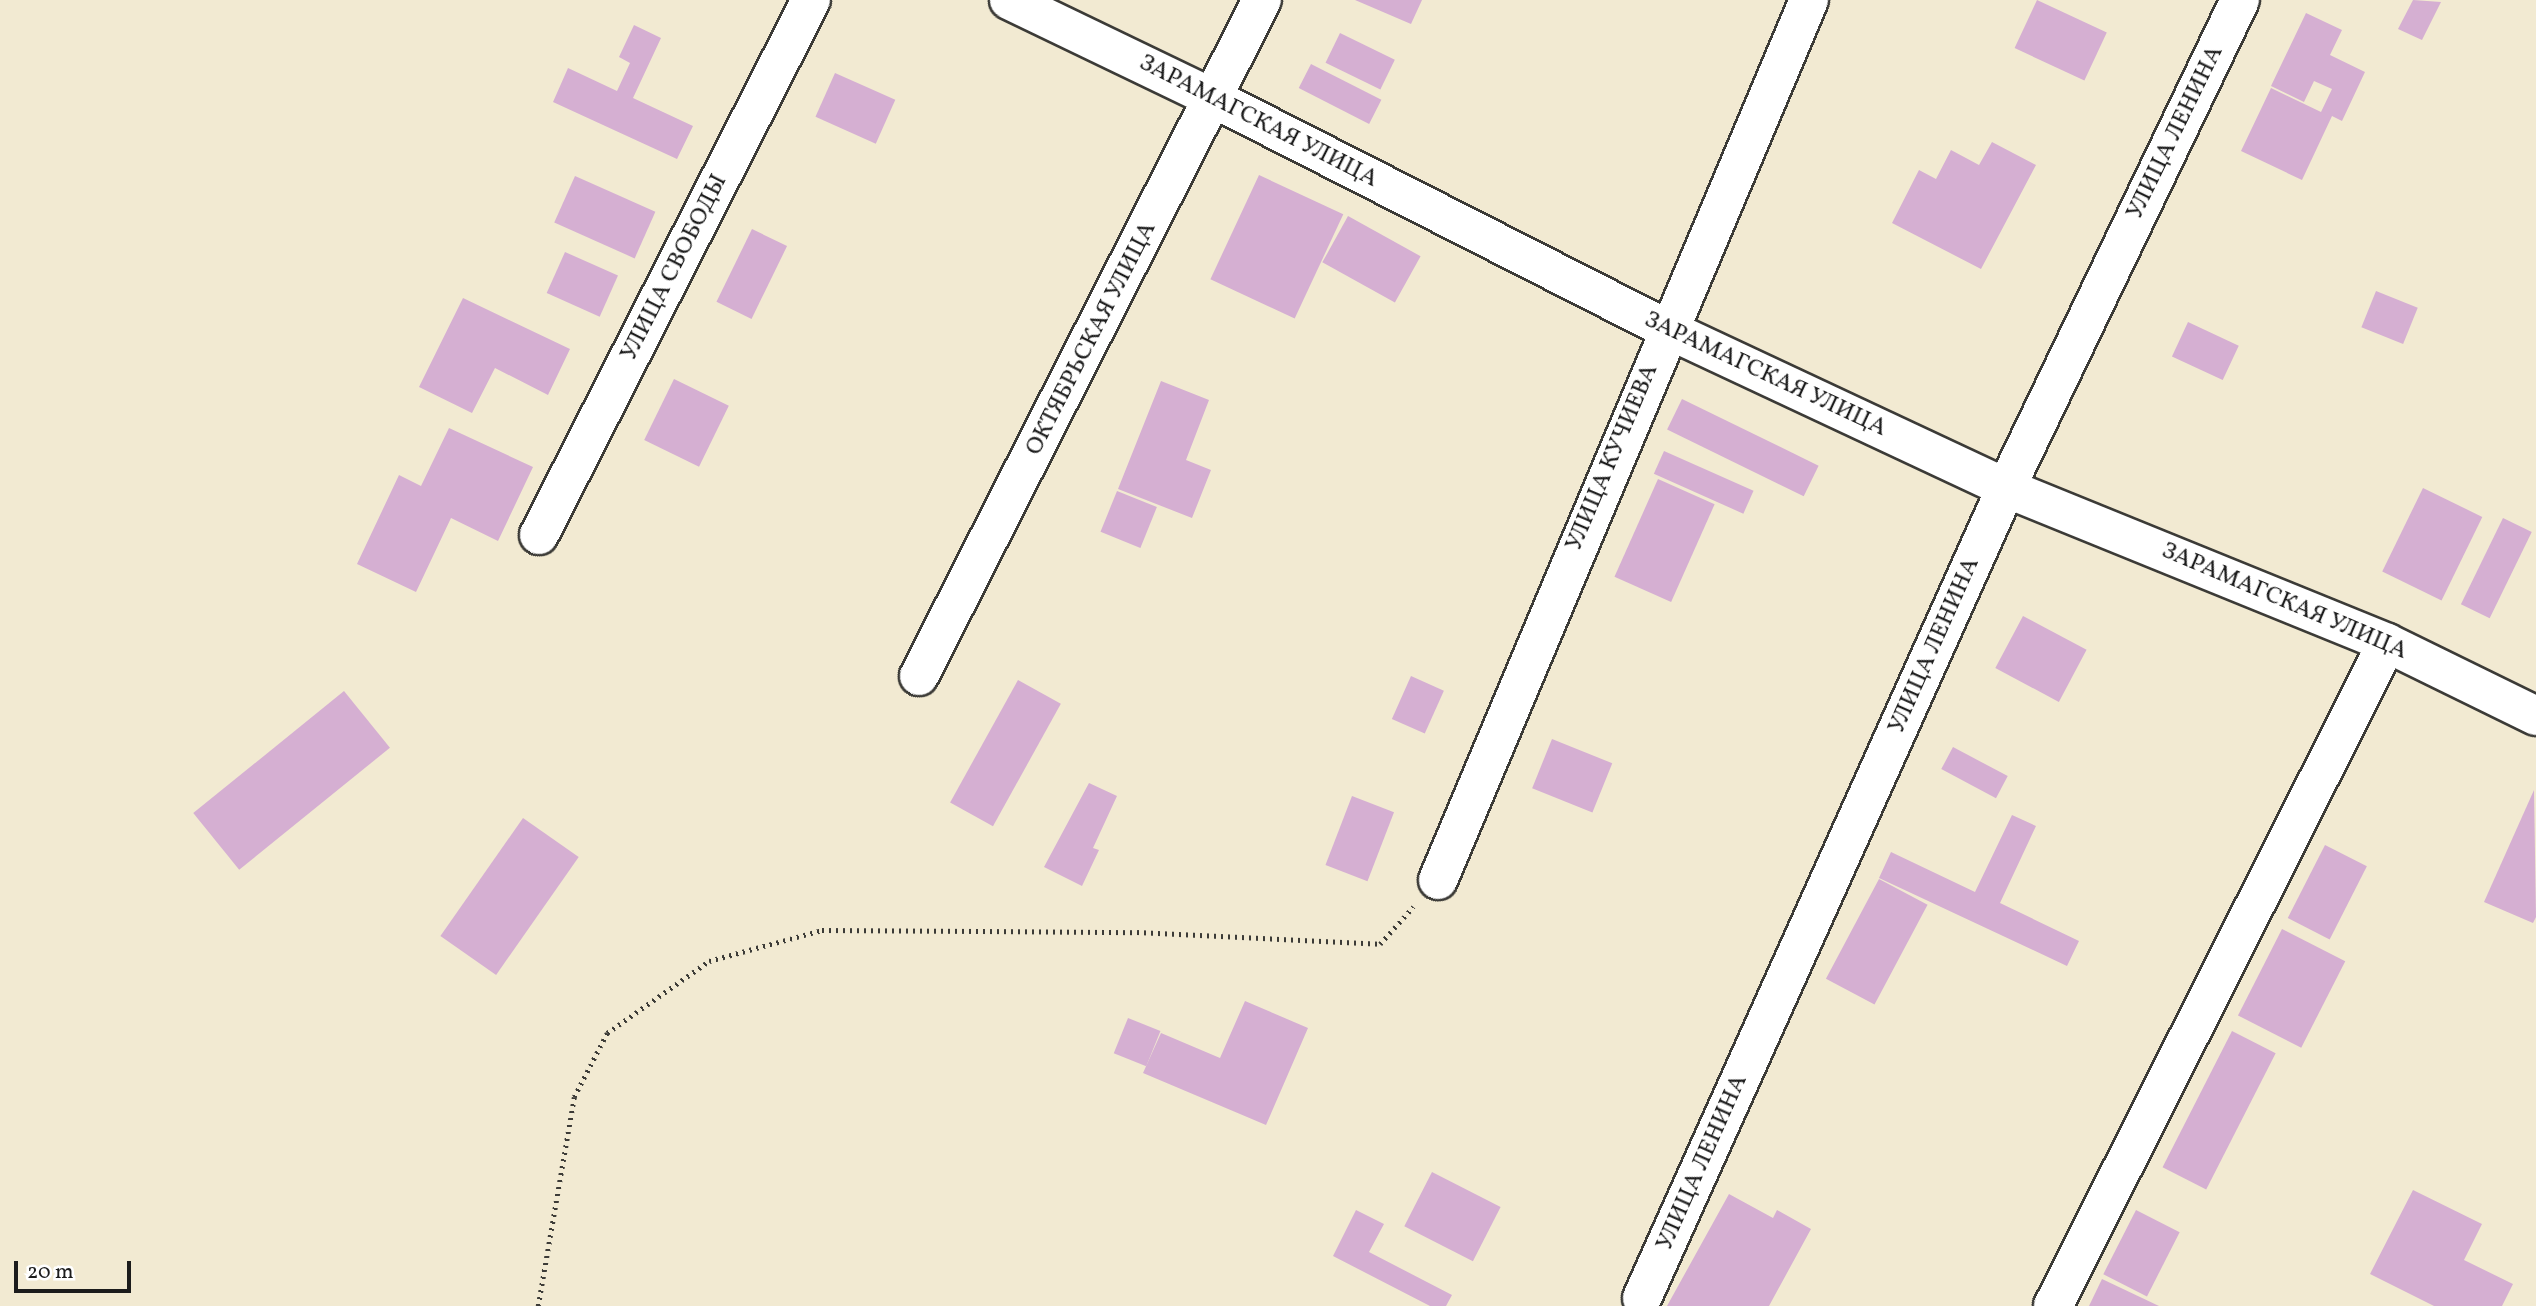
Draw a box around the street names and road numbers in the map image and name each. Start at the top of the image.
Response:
street label: УЛИЦА ЛЕНИНА [2122,41,2230,225]
street label: ЗАРАМАГСКАЯ УЛИЦА [1134,49,1382,195]
street label: УЛИЦА СВОБОДЫ [616,170,734,366]
street label: ОКТЯБРЬСКАЯ УЛИЦА [1021,217,1163,461]
street label: ЗАРАМАГСКАЯ УЛИЦА [1639,306,1891,444]
street label: УЛИЦА КУЧИЕВА [1561,360,1665,556]
street label: ЗАРАМАГСКАЯ УЛИЦА [2157,537,2411,667]
street label: УЛИЦА ЛЕНИНА [1883,554,1987,738]
street label: УЛИЦА ЛЕНИНА [1651,1071,1755,1255]

